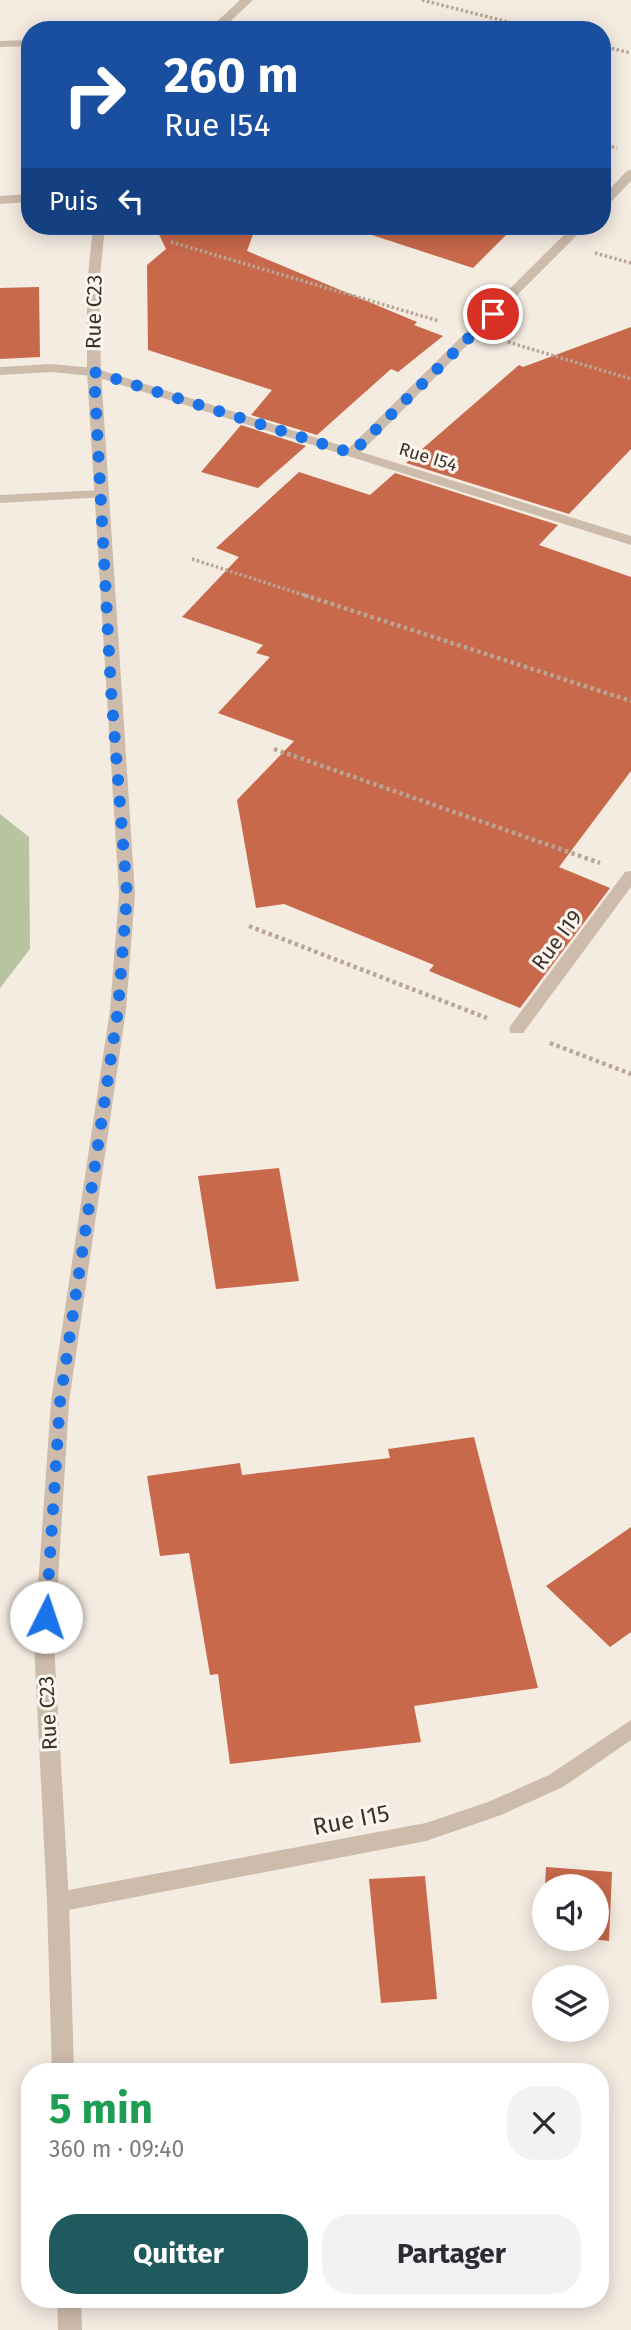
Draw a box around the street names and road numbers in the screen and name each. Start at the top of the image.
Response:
street label: Rue C23 [80,275,108,349]
street label: Rue I54 [396,438,460,476]
street label: Rue I19 [526,905,588,975]
street label: Rue C23 [33,1675,63,1751]
street label: Rue I15 [310,1799,392,1841]

